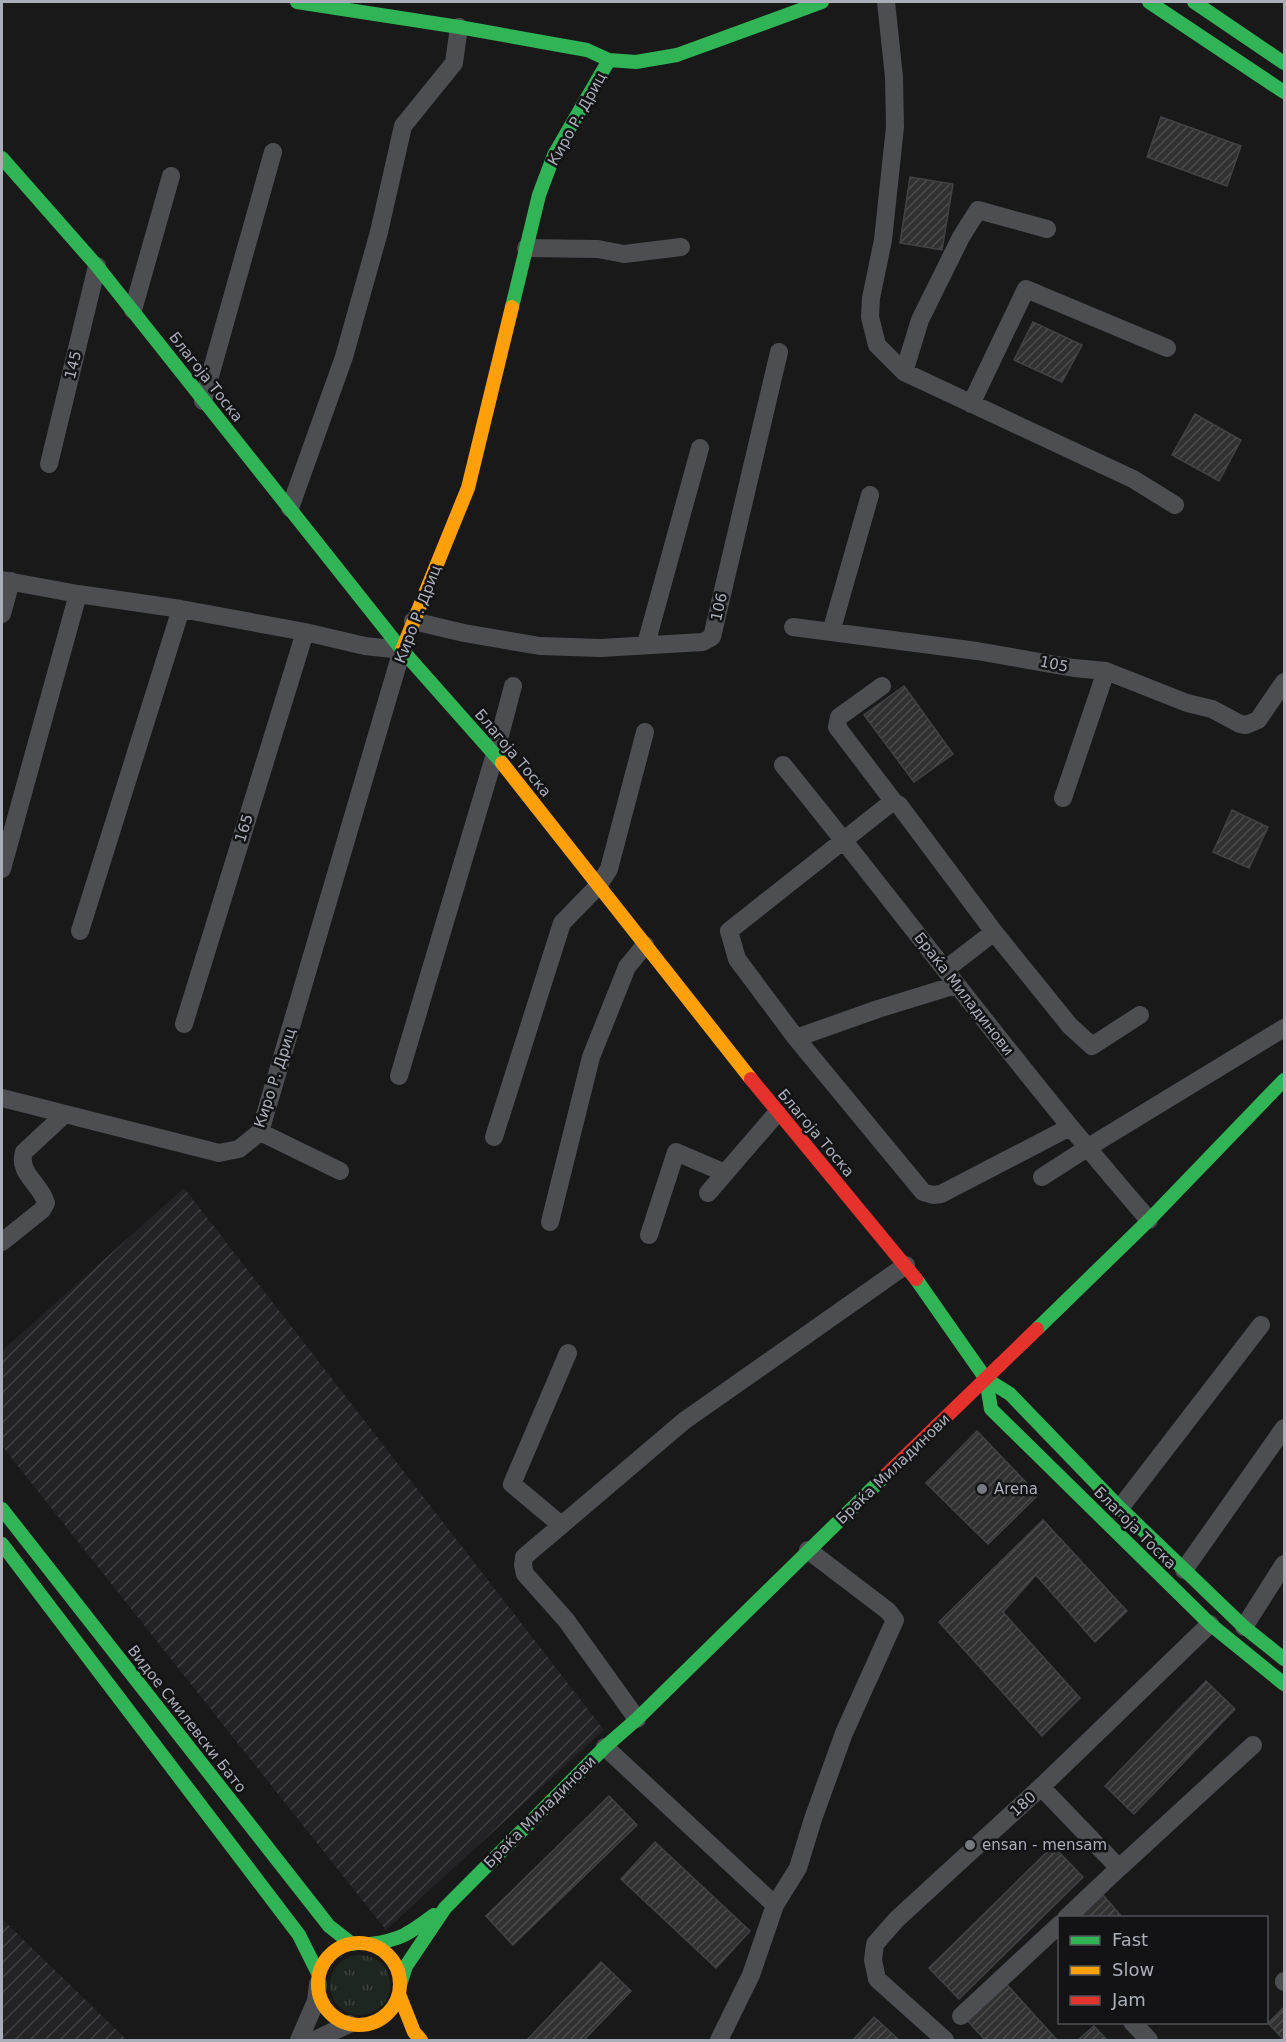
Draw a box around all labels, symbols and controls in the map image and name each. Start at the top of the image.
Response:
street label: Киро Р. Дриц [544,69,610,169]
street label: Благоја Тоска [165,328,247,426]
street label: 145 [61,349,85,381]
street label: Киро Р. Дриц [391,562,445,666]
street label: 106 [707,591,731,623]
street label: 105 [1038,652,1070,676]
street label: Благоја Тоска [471,705,555,801]
street label: 165 [231,812,257,844]
street label: Браќа Миладинови [910,929,1018,1059]
street label: Киро Р. Дриц [250,1026,300,1130]
street label: Благоја Тоска [774,1085,858,1181]
street label: Браќа Миладинови [832,1410,954,1528]
place label: Arena [994,1480,1038,1498]
marker: Arena [975,1482,989,1496]
street label: Благоја Тоска [1090,1483,1180,1573]
street label: Видое Смилевски Бато [124,1642,250,1796]
street label: Браќа Миладинови [480,1752,600,1872]
street label: 180 [1006,1788,1040,1820]
place label: ensan - mensam [982,1836,1107,1854]
marker: ensan - mensam [963,1838,977,1852]
legend [1058,1916,1268,2024]
text: Fast [1112,1929,1148,1950]
text: Slow [1112,1959,1154,1980]
text: Jam [1111,1989,1146,2010]

